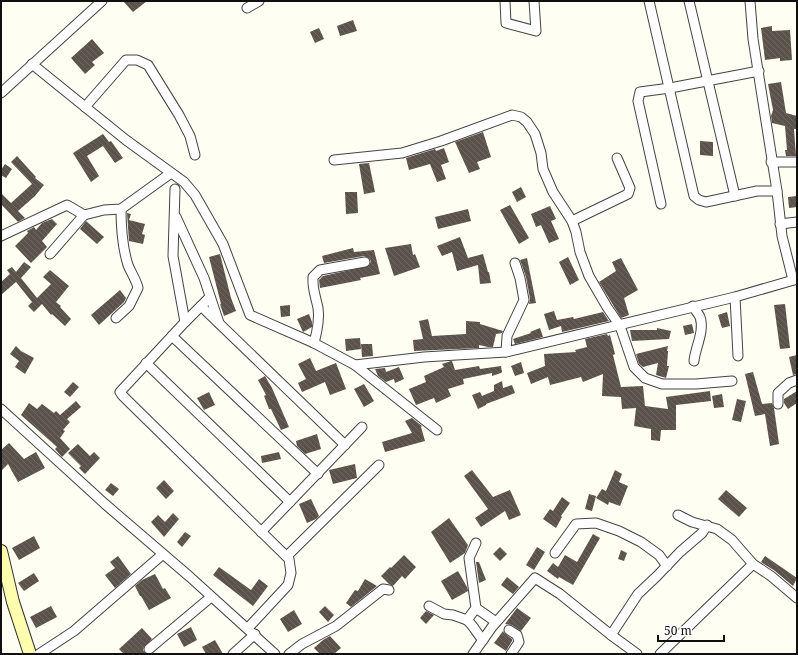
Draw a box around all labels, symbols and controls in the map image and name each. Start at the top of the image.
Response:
scale bar [658,617,724,643]
text: 50 m [664,622,692,639]

